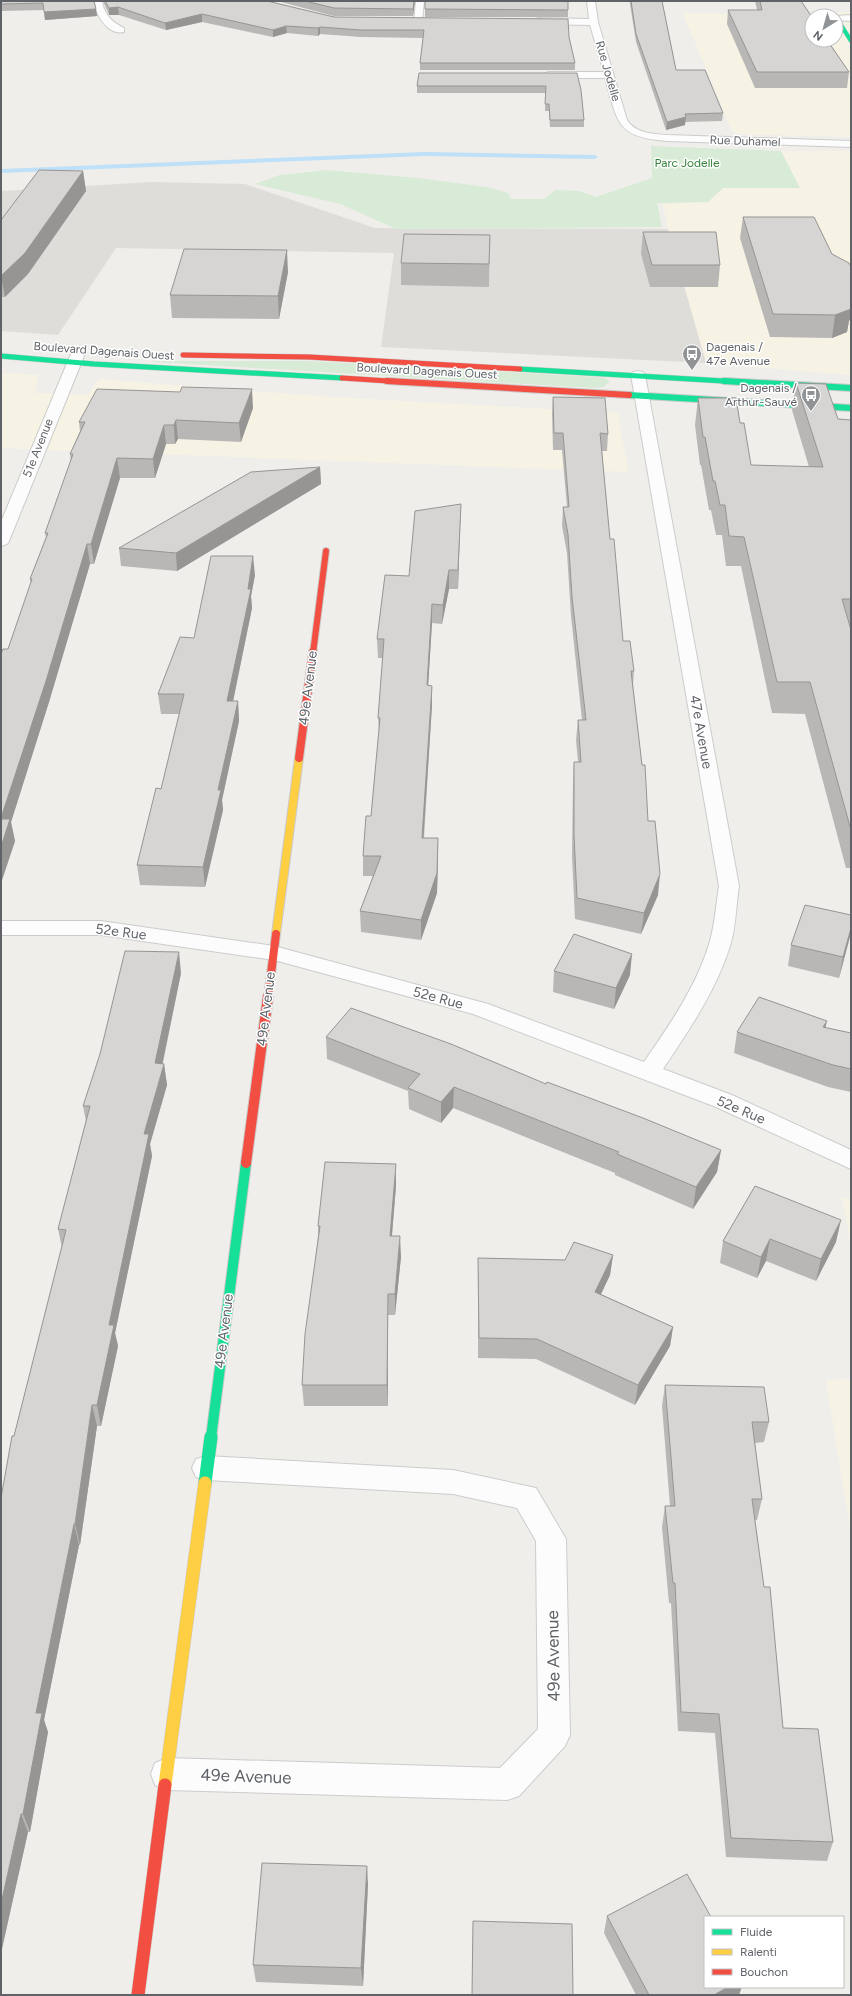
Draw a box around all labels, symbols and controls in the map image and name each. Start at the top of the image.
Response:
north arrow [804,8,844,48]
text: N [811,28,826,43]
street label: Rue Jodelle [593,39,623,103]
street label: Rue Duhamel [709,133,781,149]
park label: Parc Jodelle [654,156,720,170]
street label: Boulevard Dagenais Ouest [33,339,175,363]
place label: Dagenais / 47e Avenue [706,340,770,368]
bus stop icon: Dagenais / 47e Avenue [681,343,703,371]
street label: Boulevard Dagenais Ouest [356,360,498,382]
place label: Dagenais / Arthur-Sauvé [725,381,797,409]
bus stop icon: Dagenais / Arthur-Sauvé [800,384,822,412]
street label: 51e Avenue [20,416,56,479]
street label: 49e Avenue [295,649,321,726]
street label: 47e Avenue [686,694,716,771]
street label: 52e Rue [95,920,148,944]
street label: 49e Avenue [253,970,279,1047]
street label: 52e Rue [411,983,465,1013]
street label: 52e Rue [714,1092,768,1128]
street label: 49e Avenue [211,1292,237,1369]
street label: 49e Avenue [542,1610,564,1702]
street label: 49e Avenue [200,1764,292,1788]
legend [704,1916,844,1988]
text: Fluide [740,1925,773,1939]
text: Ralenti [740,1945,777,1959]
text: Bouchon [740,1965,788,1979]

